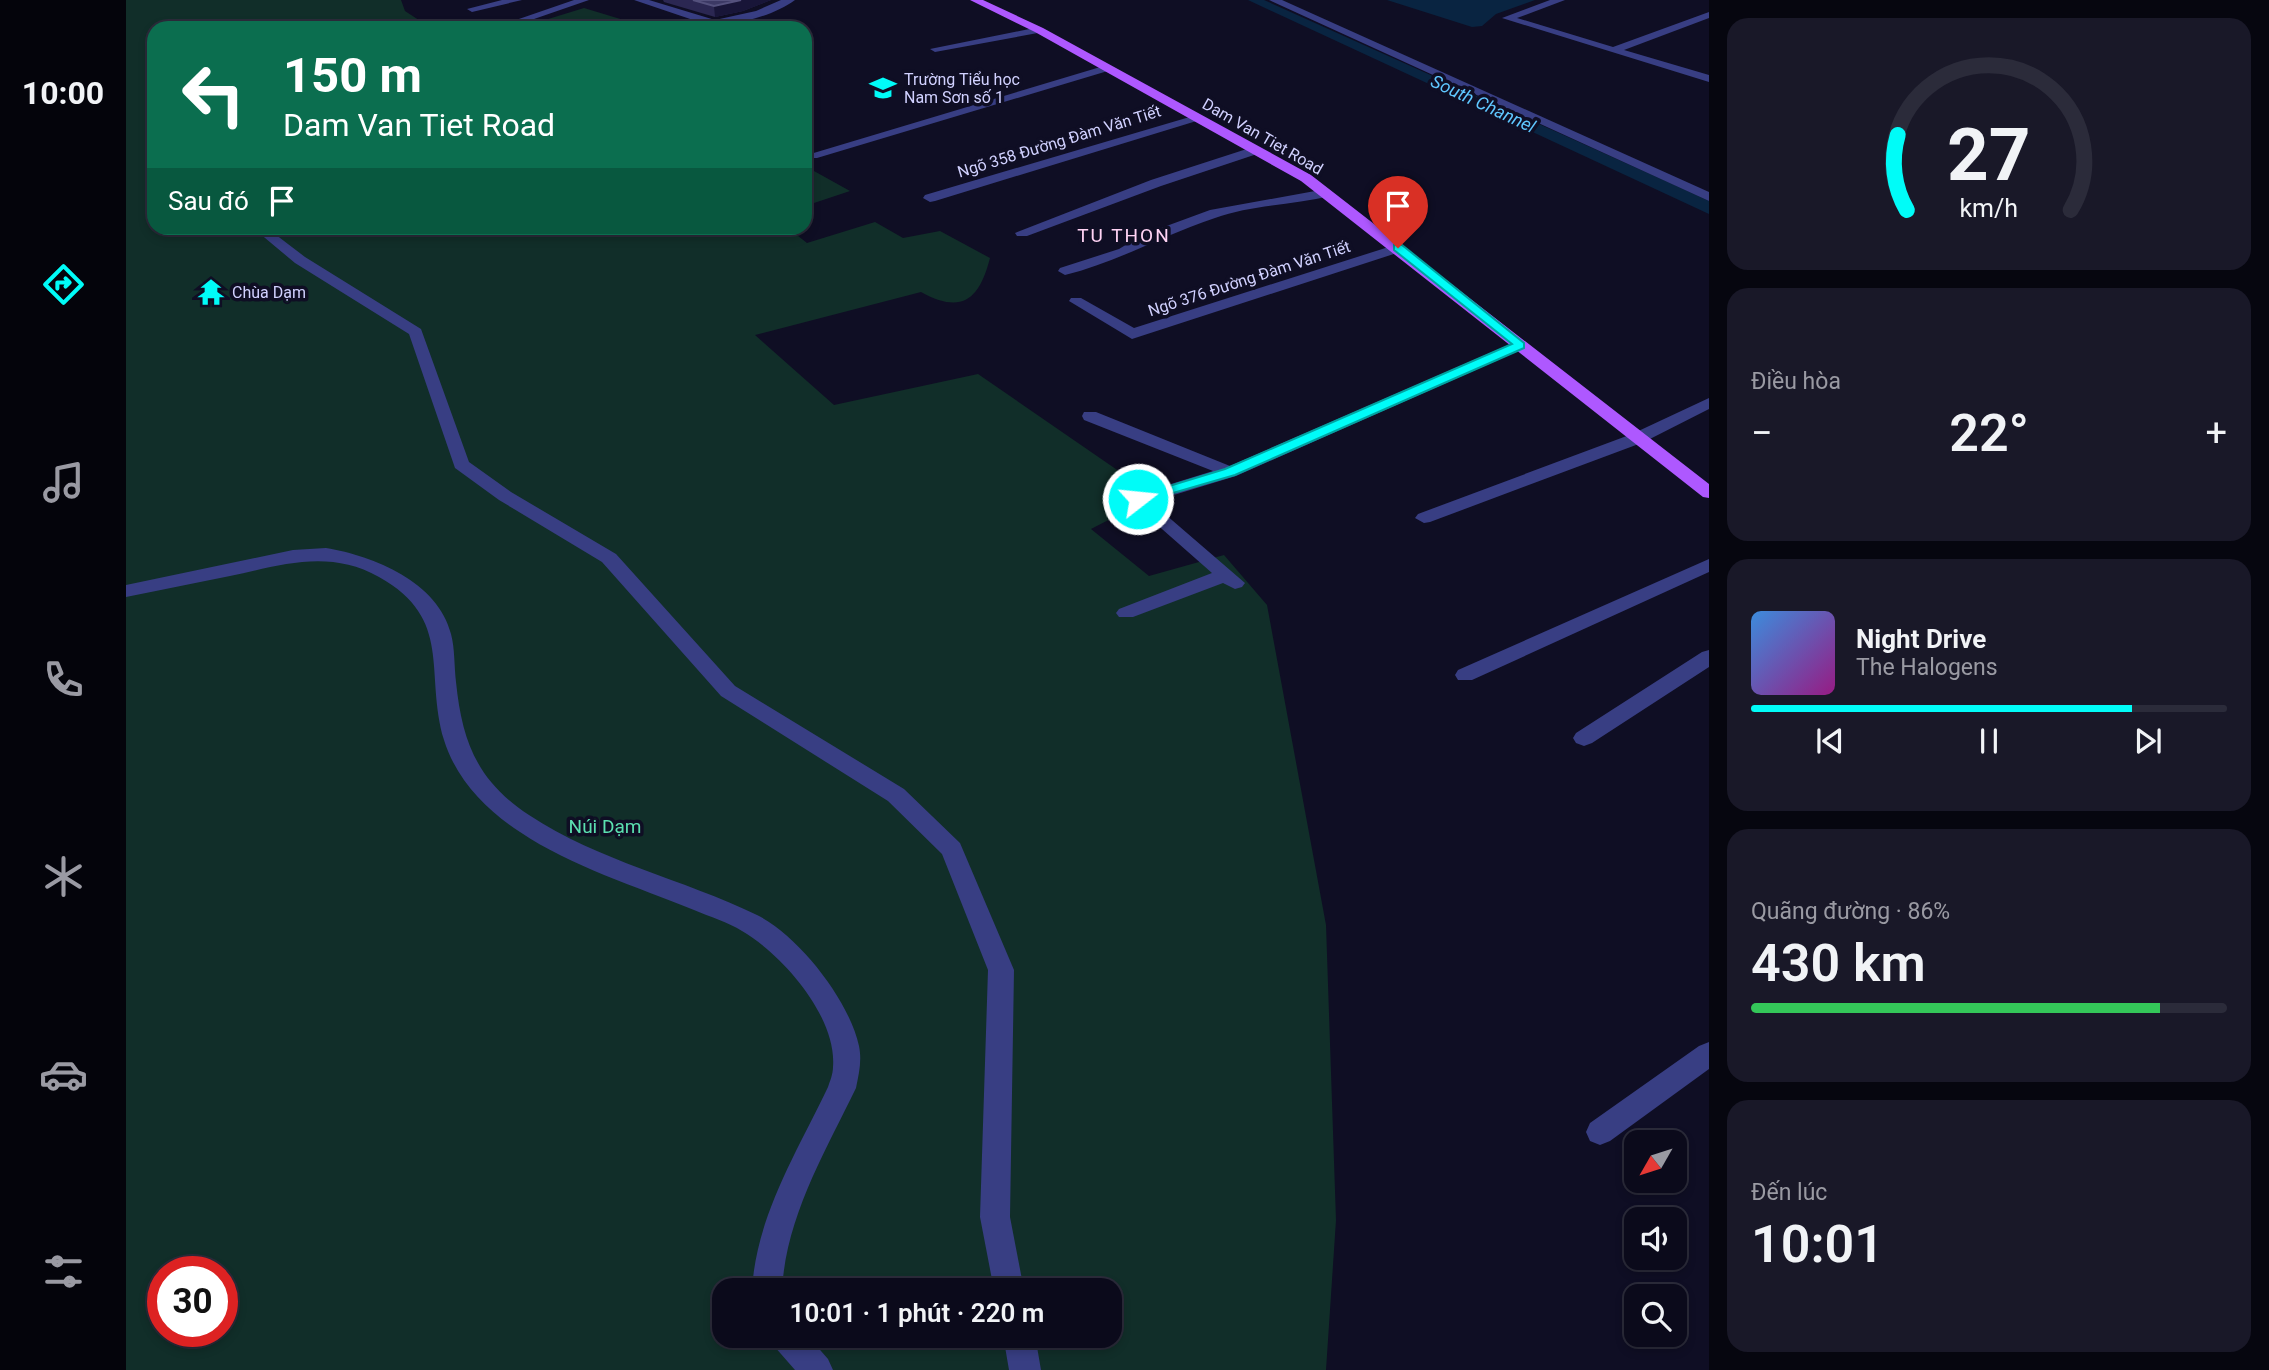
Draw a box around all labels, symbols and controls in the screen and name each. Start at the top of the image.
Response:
text: 150 m [283,47,422,104]
icon: left [168,49,259,140]
place label: Trường Tiểu học Nam Sơn số 1 [904,70,1020,107]
water label: South Channel [1428,70,1540,137]
school or university icon: Trường Tiểu học Nam Sơn số 1 [868,73,898,103]
text: 10:00 [22,74,104,112]
street label: Dam Van Tiet Road [1199,94,1326,179]
street label: Ngõ 358 Đường Đàm Văn Tiết [955,101,1163,181]
text: Dam Van Tiet Road [283,106,555,144]
text: 27 [1947,113,2031,199]
pin [1368,176,1428,248]
icon: arrive [263,182,301,220]
text: Sau đó [168,186,249,216]
icon: arrive [1379,187,1417,225]
text: km/h [1960,194,2018,223]
district label: TU THON [1077,224,1171,247]
street label: Ngõ 376 Đường Đàm Văn Tiết [1146,237,1353,320]
icon: directions [39,260,88,309]
temple icon: Chùa Dạm [196,277,226,307]
place label: Chùa Dạm [232,283,306,302]
text: Điều hòa [1751,368,1841,395]
text: 22° [1949,403,2029,464]
text: − [1751,411,1773,455]
text: + [2205,411,2227,455]
icon: music [39,458,88,507]
position arrow [1101,462,1175,536]
text: Night Drive [1856,624,1986,654]
text: The Halogens [1856,654,1998,681]
icon: phone [39,655,88,704]
icon: previous [1811,722,1849,760]
icon: pause [1970,722,2008,760]
icon: next [2129,722,2167,760]
park label: Núi Dạm [569,815,641,838]
icon: climate [39,852,88,901]
text: Quãng đường · 86% [1751,898,1950,925]
text: 430 km [1751,933,1926,994]
icon: car [39,1050,88,1099]
north arrow [1624,1130,1687,1194]
map controls [1624,1130,1687,1347]
text: Đến lúc [1751,1179,1827,1206]
button: sound [1624,1207,1687,1270]
text: 10:01 [1751,1214,1884,1275]
icon: filters [39,1247,88,1296]
speed limit sign: 30 [147,1256,238,1347]
button: search [1624,1284,1687,1347]
text: 10:01 · 1 phút · 220 m [790,1298,1044,1328]

